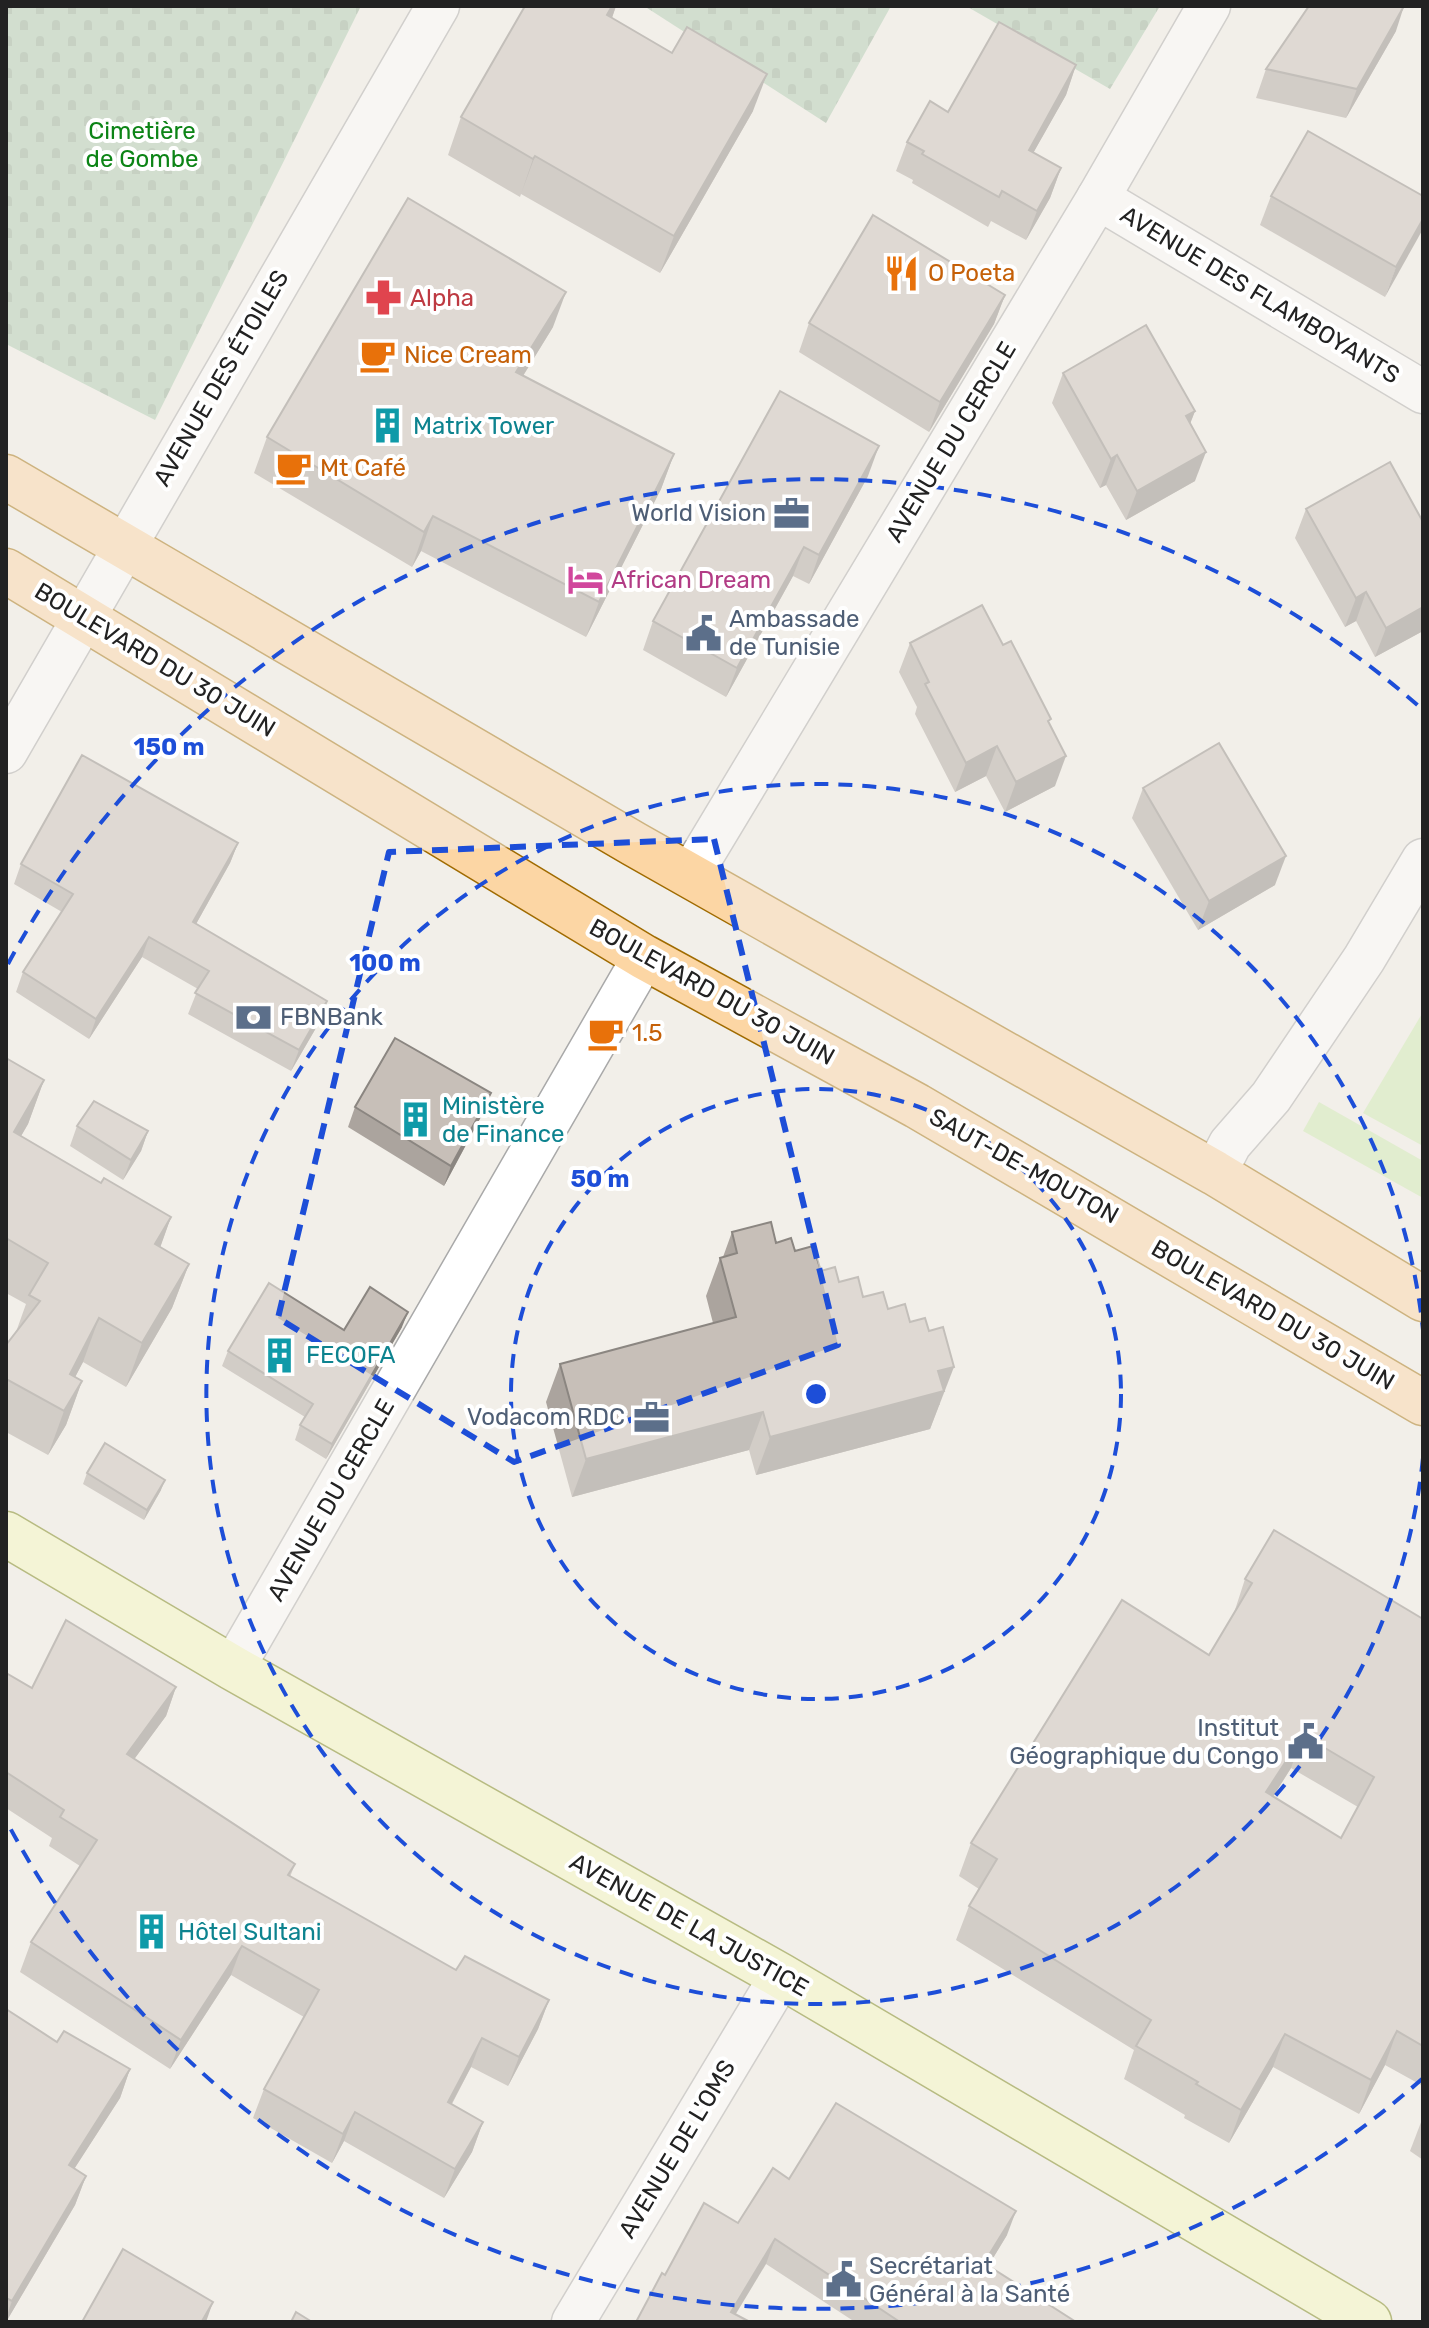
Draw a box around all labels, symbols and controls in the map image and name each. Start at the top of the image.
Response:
park label: Cimetière de Gombe [86,117,198,173]
street label: AVENUE DES FLAMBOYANTS [1115,200,1405,390]
restaurant icon: O Poeta [883,254,921,292]
place label: O Poeta [928,259,1015,287]
street label: AVENUE DES ÉTOILES [148,265,294,491]
pharmacy icon: Alpha [365,279,403,317]
place label: Alpha [410,284,474,312]
cafe icon: Nice Cream [359,336,397,374]
street label: AVENUE DU CERCLE [880,337,1022,547]
place label: Nice Cream [404,341,532,369]
building icon: Matrix Tower [368,407,406,445]
place label: Matrix Tower [413,412,554,440]
cafe icon: Mt Café [275,449,313,487]
place label: Mt Café [320,454,406,482]
office icon: World Vision [773,494,811,532]
place label: World Vision [631,499,766,527]
hotel icon: African Dream [566,561,604,599]
place label: African Dream [611,566,771,594]
street label: BOULEVARD DU 30 JUIN [30,577,280,743]
place label: Ambassade de Tunisie [729,605,859,661]
public building icon: Ambassade de Tunisie [684,614,722,652]
text: 150 m [134,733,204,761]
street label: BOULEVARD DU 30 JUIN [585,913,839,1071]
text: 100 m [349,949,421,977]
bank icon: FBNBank [235,998,273,1036]
place label: FBNBank [280,1003,384,1031]
cafe icon: 1.5 [587,1014,625,1052]
place label: 1.5 [632,1019,663,1047]
place label: Ministère de Finance [442,1092,564,1148]
building icon: Ministère de Finance [397,1101,435,1139]
street label: SAUT-DE-MOUTON [925,1102,1123,1230]
text: 50 m [571,1165,629,1193]
street label: BOULEVARD DU 30 JUIN [1147,1234,1399,1396]
building icon: FECOFA [261,1336,299,1374]
place label: FECOFA [306,1341,396,1369]
centre of rings [802,1380,830,1408]
street label: AVENUE DU CERCLE [262,1394,400,1606]
office icon: Vodacom RDC [632,1398,670,1436]
place label: Vodacom RDC [467,1403,625,1431]
place label: Institut Géographique du Congo [1009,1714,1279,1770]
public building icon: Institut Géographique du Congo [1286,1723,1324,1761]
street label: AVENUE DE LA JUSTICE [565,1848,813,2002]
building icon: Hôtel Sultani [133,1913,171,1951]
place label: Hôtel Sultani [178,1918,322,1946]
street label: AVENUE DE L'OMS [613,2055,741,2243]
place label: Secrétariat Général à la Santé [869,2252,1070,2308]
public building icon: Secrétariat Général à la Santé [824,2261,862,2299]

